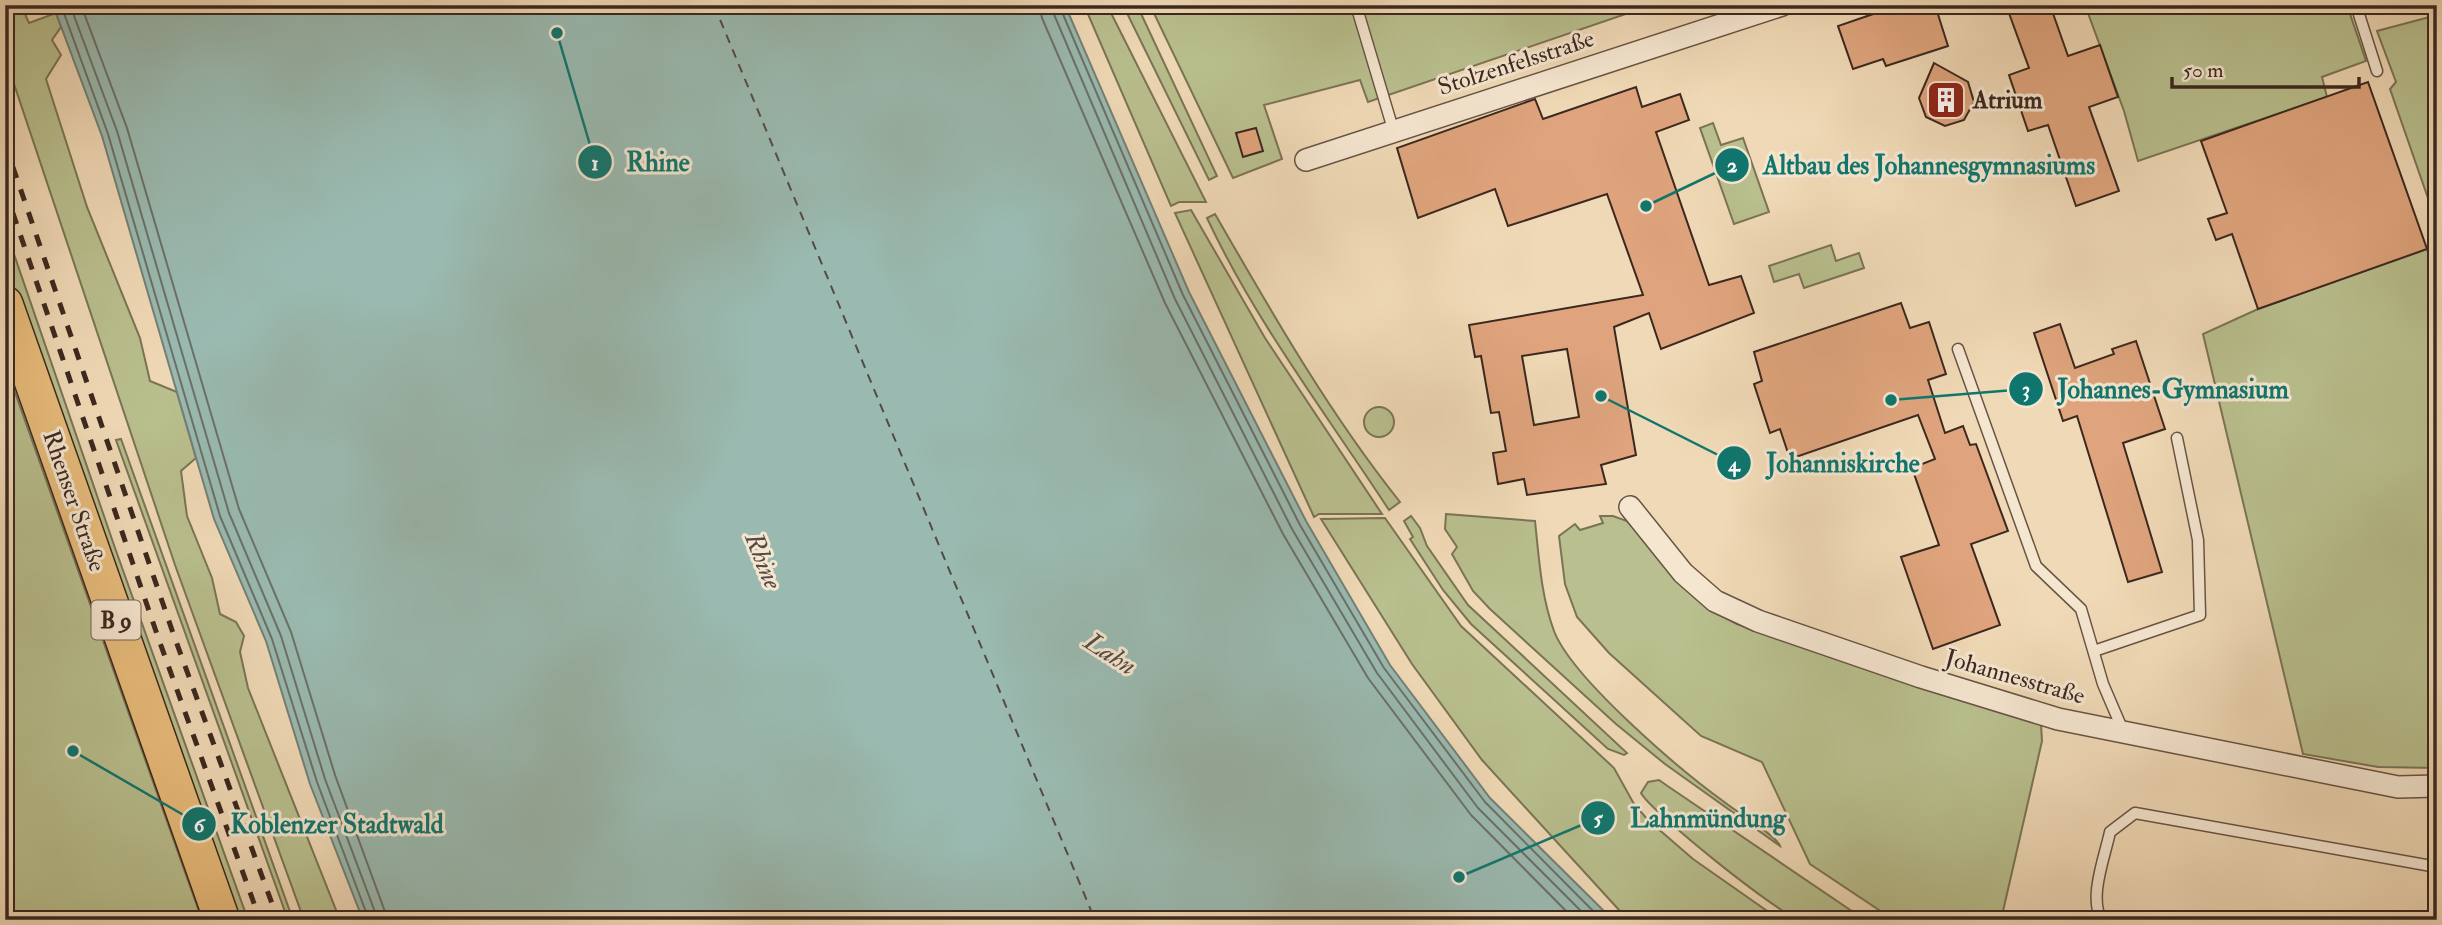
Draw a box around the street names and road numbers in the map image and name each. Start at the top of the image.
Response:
street label: Stolzenfelsstraße [1434,23,1598,103]
street label: Rhenser Straße [35,426,113,576]
road number: B 9 [92,600,140,640]
street label: Johannesstraße [1941,642,2088,712]

